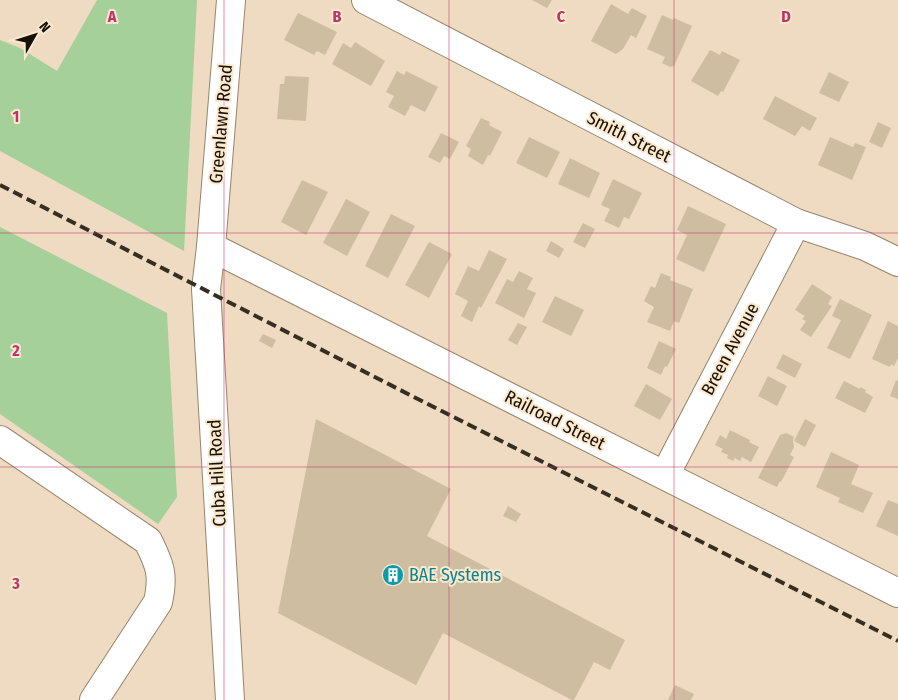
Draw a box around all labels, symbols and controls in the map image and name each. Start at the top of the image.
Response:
text: A [107,7,117,26]
text: B [333,7,342,26]
text: C [557,7,566,26]
text: D [781,7,791,26]
north arrow [10,10,60,60]
text: N [35,19,54,36]
street label: Greenlawn Road [205,63,237,185]
text: 1 [13,107,19,126]
street label: Smith Street [583,107,675,168]
street label: Breen Avenue [697,299,764,399]
text: 2 [11,341,20,360]
street label: Railroad Street [501,385,609,455]
street label: Cuba Hill Road [203,419,231,527]
building icon: BAE Systems [381,563,405,587]
place label: BAE Systems [409,564,502,586]
text: 3 [11,574,20,593]

